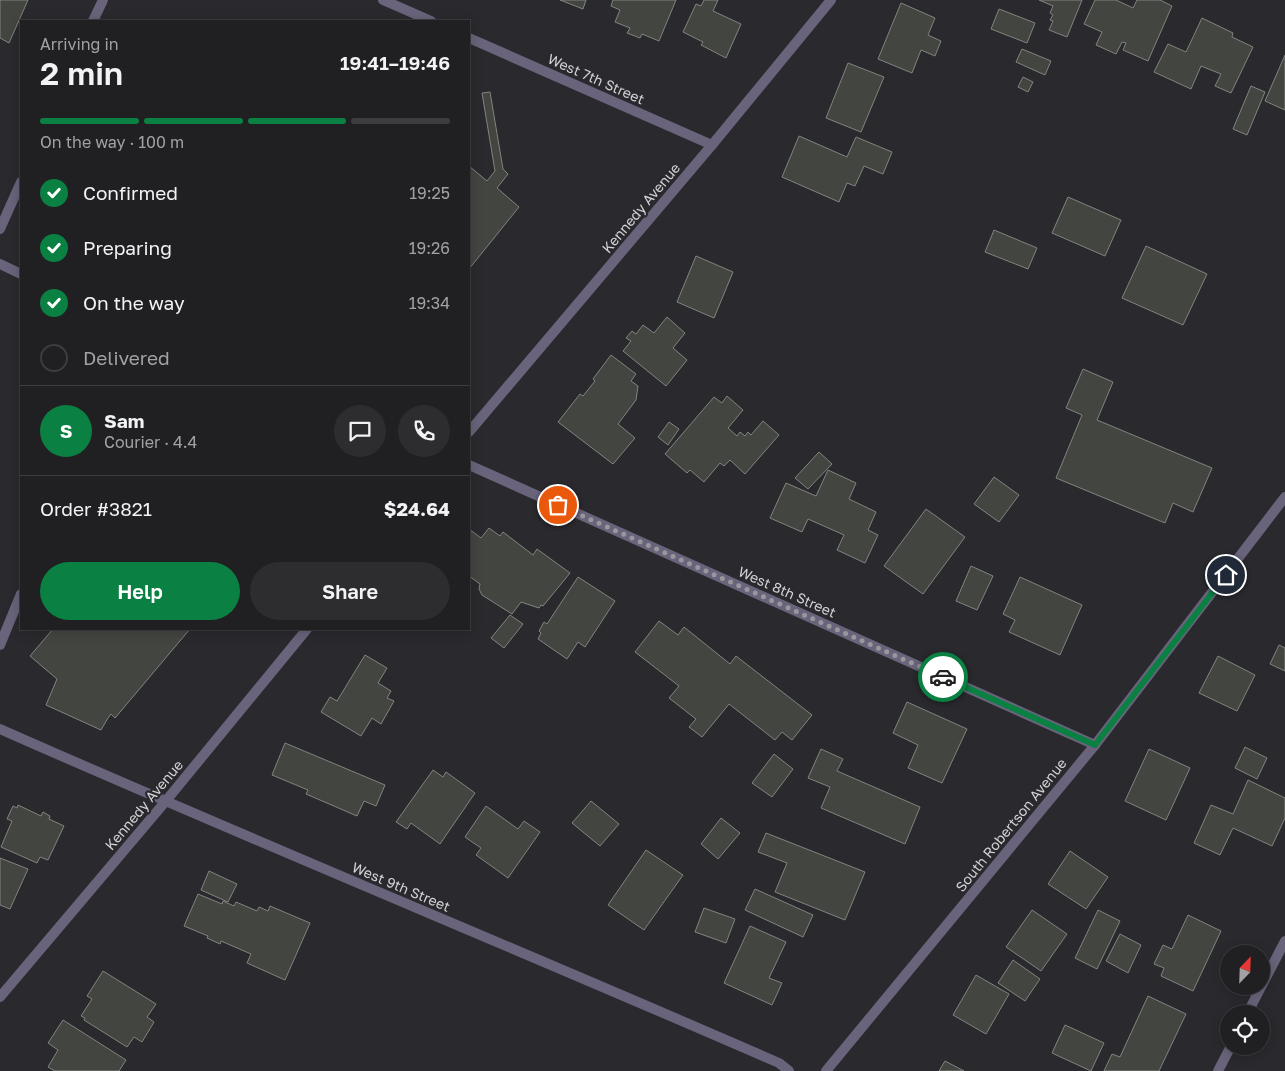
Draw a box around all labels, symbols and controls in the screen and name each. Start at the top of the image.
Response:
text: Arriving in [40,34,119,54]
street label: West 7th Street [545,50,647,107]
text: 19:41–19:46 [340,51,450,74]
text: 2 min [40,54,123,92]
text: On the way · 100 m [40,132,184,152]
street label: Kennedy Avenue [598,159,683,256]
icon: check [40,179,68,207]
text: Confirmed [83,181,178,204]
text: 19:25 [409,183,450,203]
icon: check [40,234,68,262]
text: Preparing [83,236,172,259]
text: 19:26 [409,238,450,258]
icon: check [40,289,68,317]
text: On the way [83,291,185,314]
text: 19:34 [409,293,450,313]
text: Delivered [83,346,170,369]
button: chat [334,405,386,457]
button: phone [398,405,450,457]
text: Sam [104,409,144,432]
text: S [60,419,72,442]
text: Courier · 4.4 [104,432,197,452]
pin [537,484,579,526]
icon: bag [544,491,572,519]
text: Order #3821 [40,497,152,520]
text: $24.64 [384,497,450,520]
pin [1205,554,1247,596]
icon: home [1212,561,1240,589]
button: Help [40,562,240,620]
button: Share [250,562,450,620]
street label: West 8th Street [736,562,839,621]
courier [918,652,968,702]
icon: car [929,663,957,691]
street label: South Robertson Avenue [952,755,1070,895]
street label: Kennedy Avenue [101,756,186,853]
street label: West 9th Street [349,858,453,915]
north arrow [1220,945,1270,995]
map controls [1220,945,1270,1055]
button: locate [1220,1005,1270,1055]

